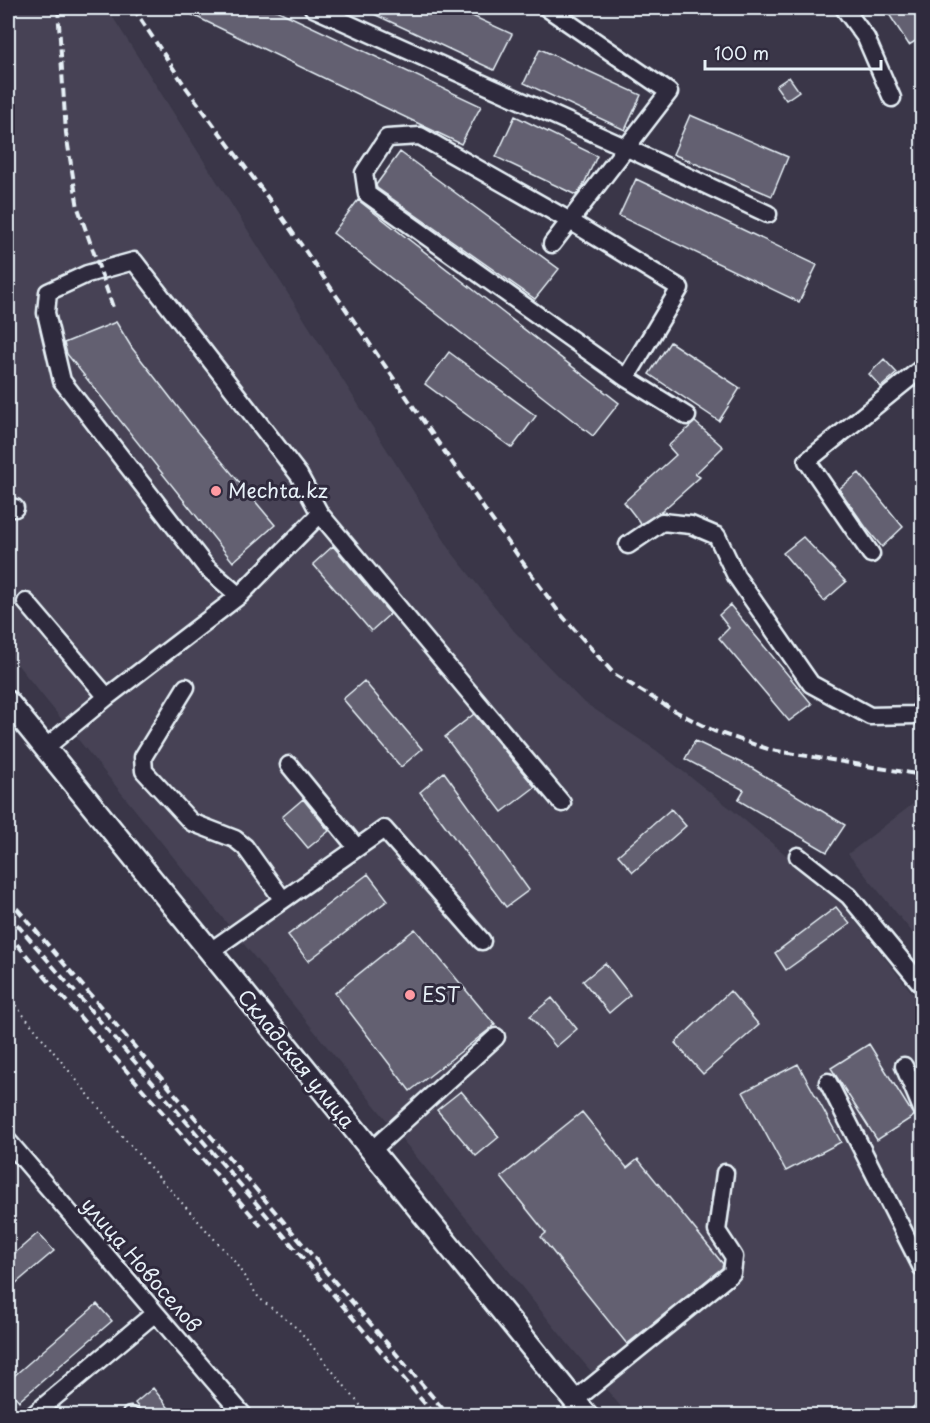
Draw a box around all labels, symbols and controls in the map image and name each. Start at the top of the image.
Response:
scale bar [705,33,880,71]
text: 100 m [714,39,769,66]
place label: Mechta.kz [228,475,328,505]
marker: Mechta.kz [209,484,223,498]
place label: EST [422,979,461,1009]
street label: Складская улица [231,982,363,1135]
marker: EST [403,988,417,1002]
street label: улица Новоселов [75,1190,209,1338]

